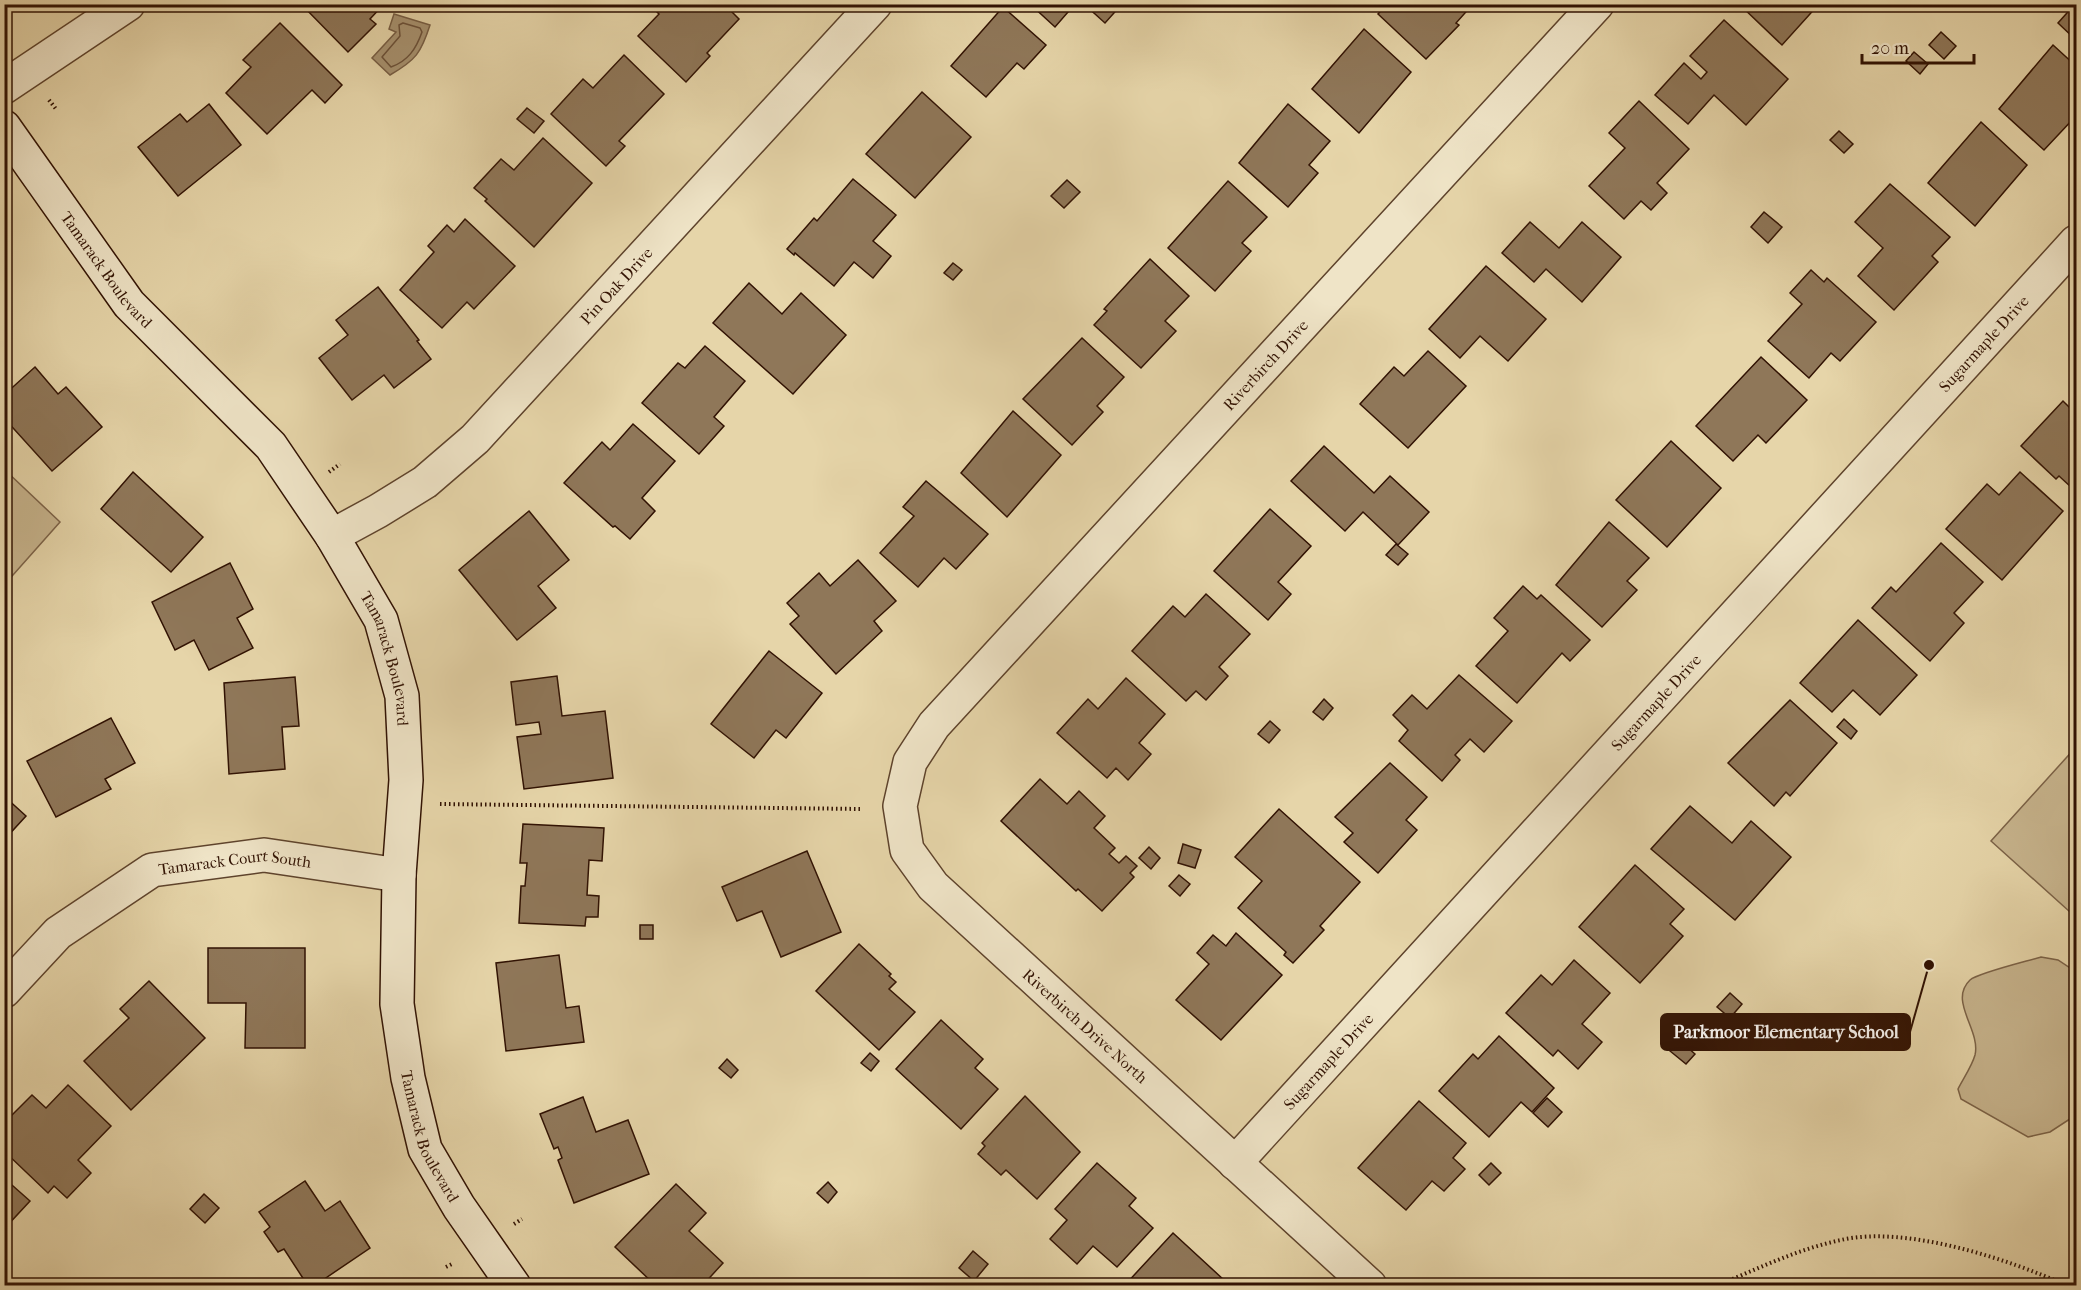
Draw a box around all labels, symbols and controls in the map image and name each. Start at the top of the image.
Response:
scale bar [1862,27,1974,65]
text: 20 m [1871,38,1909,59]
street label: Tamarack Boulevard [57,208,157,332]
street label: Pin Oak Drive [576,243,656,328]
street label: Sugarmaple Drive [1935,291,2032,396]
street label: Riverbirch Drive [1219,315,1312,414]
street label: Tamarack Boulevard [357,588,413,727]
street label: Sugarmaple Drive [1607,650,1705,754]
street label: Tamarack Court South [157,845,313,879]
street label: Riverbirch Drive North [1019,965,1151,1087]
street label: Sugarmaple Drive [1279,1009,1377,1113]
callout: Parkmoor Elementary School [1661,1014,1910,1050]
text: Parkmoor Elementary School [1673,1022,1900,1043]
street label: Tamarack Boulevard [397,1069,464,1206]

